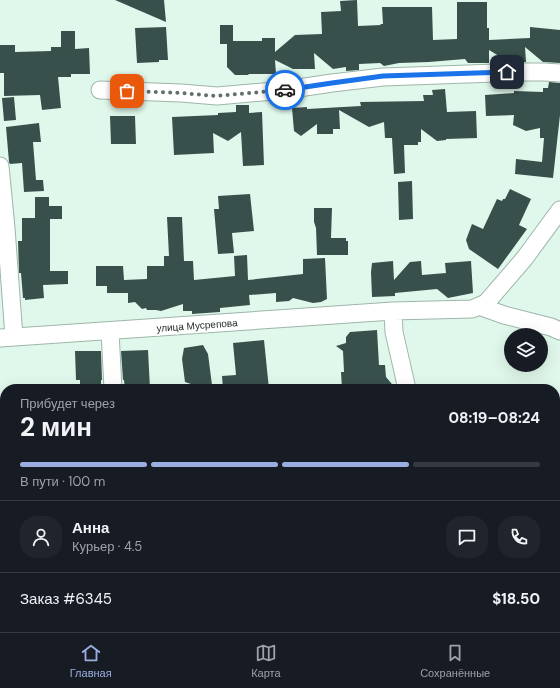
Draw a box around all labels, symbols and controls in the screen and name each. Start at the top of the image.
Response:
pin [490,55,524,89]
icon: home [496,61,518,83]
courier [265,70,305,110]
pin [110,74,144,108]
icon: car [274,79,296,101]
icon: bag [116,80,138,102]
street label: улица Мусрепова [156,316,238,335]
map controls [504,328,548,372]
button: layers [504,328,548,372]
text: Прибудет через [20,395,115,412]
text: 08:19–08:24 [449,408,540,428]
text: 2 мин [20,410,92,444]
text: В пути · 100 m [20,473,105,490]
button: person [20,516,62,558]
button: chat [446,516,488,558]
button: phone [498,516,540,558]
text: Анна [72,518,109,538]
text: Курьер · 4.5 [72,538,142,555]
text: Заказ #6345 [20,589,112,609]
text: $18.50 [492,589,540,609]
tab: Главная [70,642,112,680]
tab: Карта [251,642,281,680]
tab: Сохранённые [420,642,490,680]

